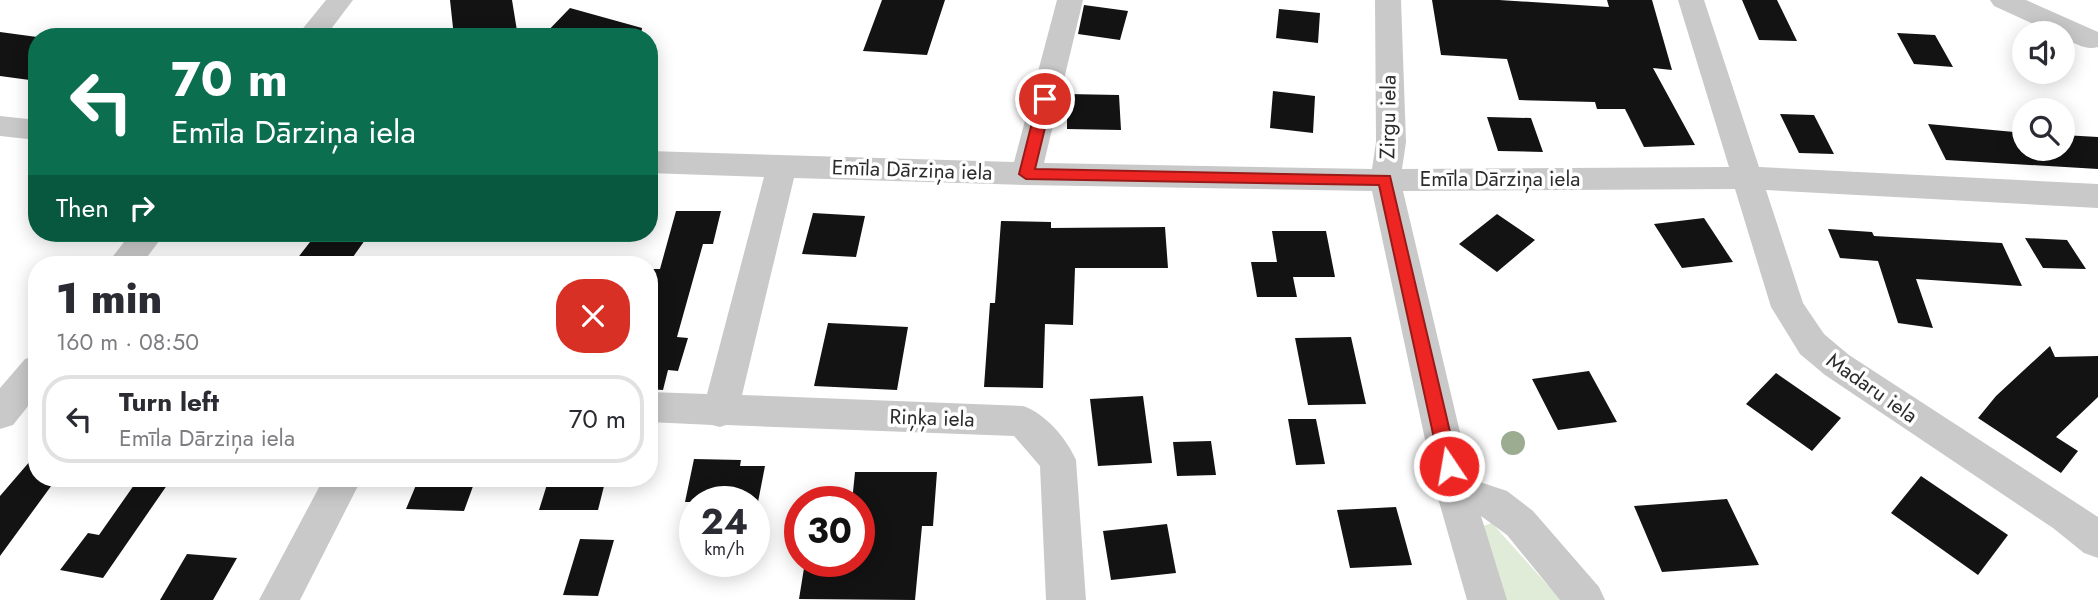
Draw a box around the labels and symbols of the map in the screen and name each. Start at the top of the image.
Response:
pin [1015,69,1075,129]
street label: Zirgu iela [1372,75,1404,159]
street label: Emīla Dārziņa iela [831,152,993,188]
street label: Emīla Dārziņa iela [1420,164,1580,194]
street label: Madaru iela [1820,346,1924,430]
street label: Riņķa iela [889,402,975,434]
position arrow [1412,429,1486,503]
speed limit sign: 30 [784,486,875,577]

